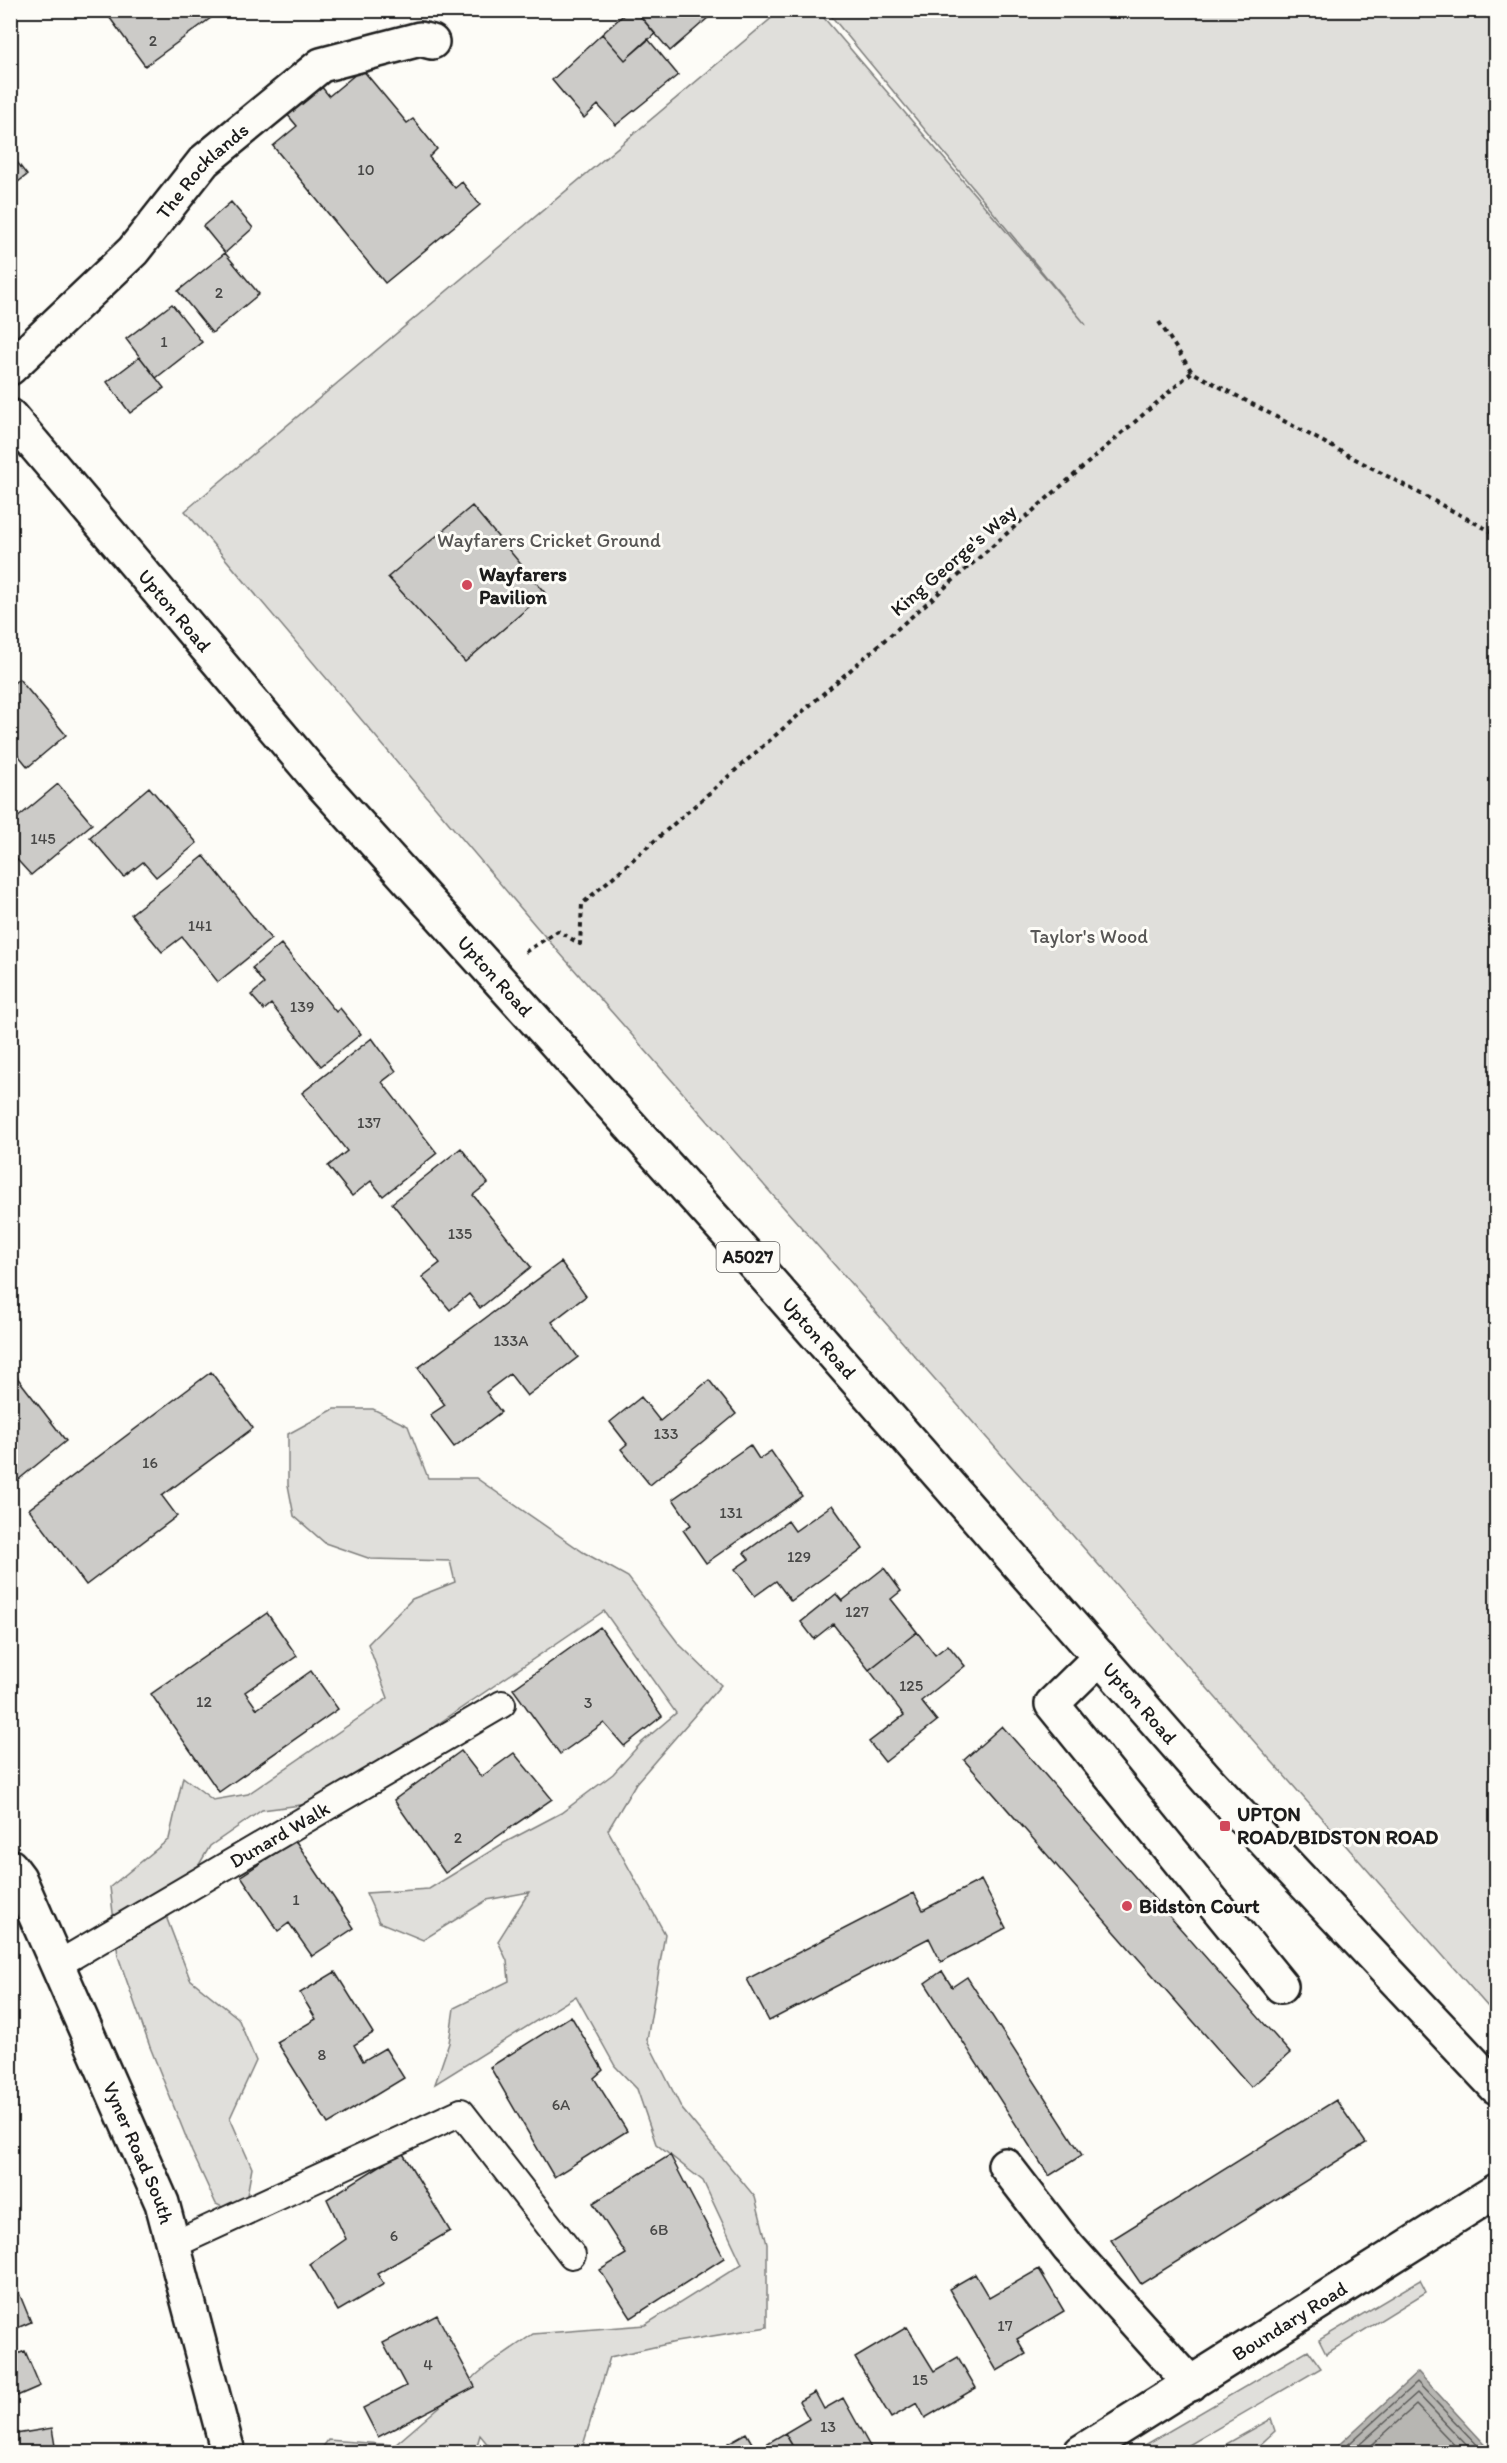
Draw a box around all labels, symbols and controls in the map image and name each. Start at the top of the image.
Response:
house number: 2 [149,31,158,50]
street label: The Rocklands [151,117,253,224]
house number: 10 [357,160,375,179]
house number: 2 [215,283,224,302]
house number: 1 [160,332,168,351]
street label: King George's Way [885,499,1021,621]
park label: Wayfarers Cricket Ground [437,528,661,552]
place label: Wayfarers Pavilion [479,562,567,609]
street label: Upton Road [133,564,217,657]
marker: Wayfarers Pavilion [460,578,474,592]
house number: 145 [30,829,56,848]
house number: 141 [188,916,213,935]
park label: Taylor's Wood [1030,924,1148,948]
street label: Upton Road [452,930,538,1022]
house number: 139 [290,997,314,1016]
house number: 137 [357,1113,381,1132]
house number: 135 [448,1224,472,1243]
road number: A5027 [716,1242,780,1272]
street label: Upton Road [777,1292,862,1384]
house number: 133A [493,1331,529,1350]
house number: 133 [654,1424,679,1443]
house number: 16 [142,1453,158,1472]
house number: 131 [719,1503,743,1522]
house number: 129 [787,1547,811,1566]
house number: 127 [845,1602,869,1621]
street label: Upton Road [1098,1657,1182,1749]
house number: 125 [899,1676,923,1695]
house number: 12 [196,1692,213,1711]
house number: 3 [584,1693,593,1712]
street label: Dunard Walk [225,1796,334,1873]
place label: UPTON ROAD/BIDSTON ROAD [1237,1802,1438,1849]
marker: UPTON ROAD/BIDSTON ROAD [1218,1819,1232,1833]
house number: 2 [454,1828,463,1847]
house number: 1 [292,1890,300,1909]
place label: Bidston Court [1139,1894,1260,1918]
marker: Bidston Court [1120,1899,1134,1913]
house number: 8 [318,2045,327,2064]
street label: Vyner Road South [98,2078,179,2227]
house number: 6A [552,2095,570,2114]
house number: 6B [650,2220,668,2239]
house number: 6 [390,2226,398,2245]
street label: Boundary Road [1227,2276,1351,2366]
house number: 17 [997,2316,1013,2335]
house number: 4 [423,2355,433,2374]
house number: 15 [912,2370,928,2389]
house number: 13 [820,2417,836,2436]

